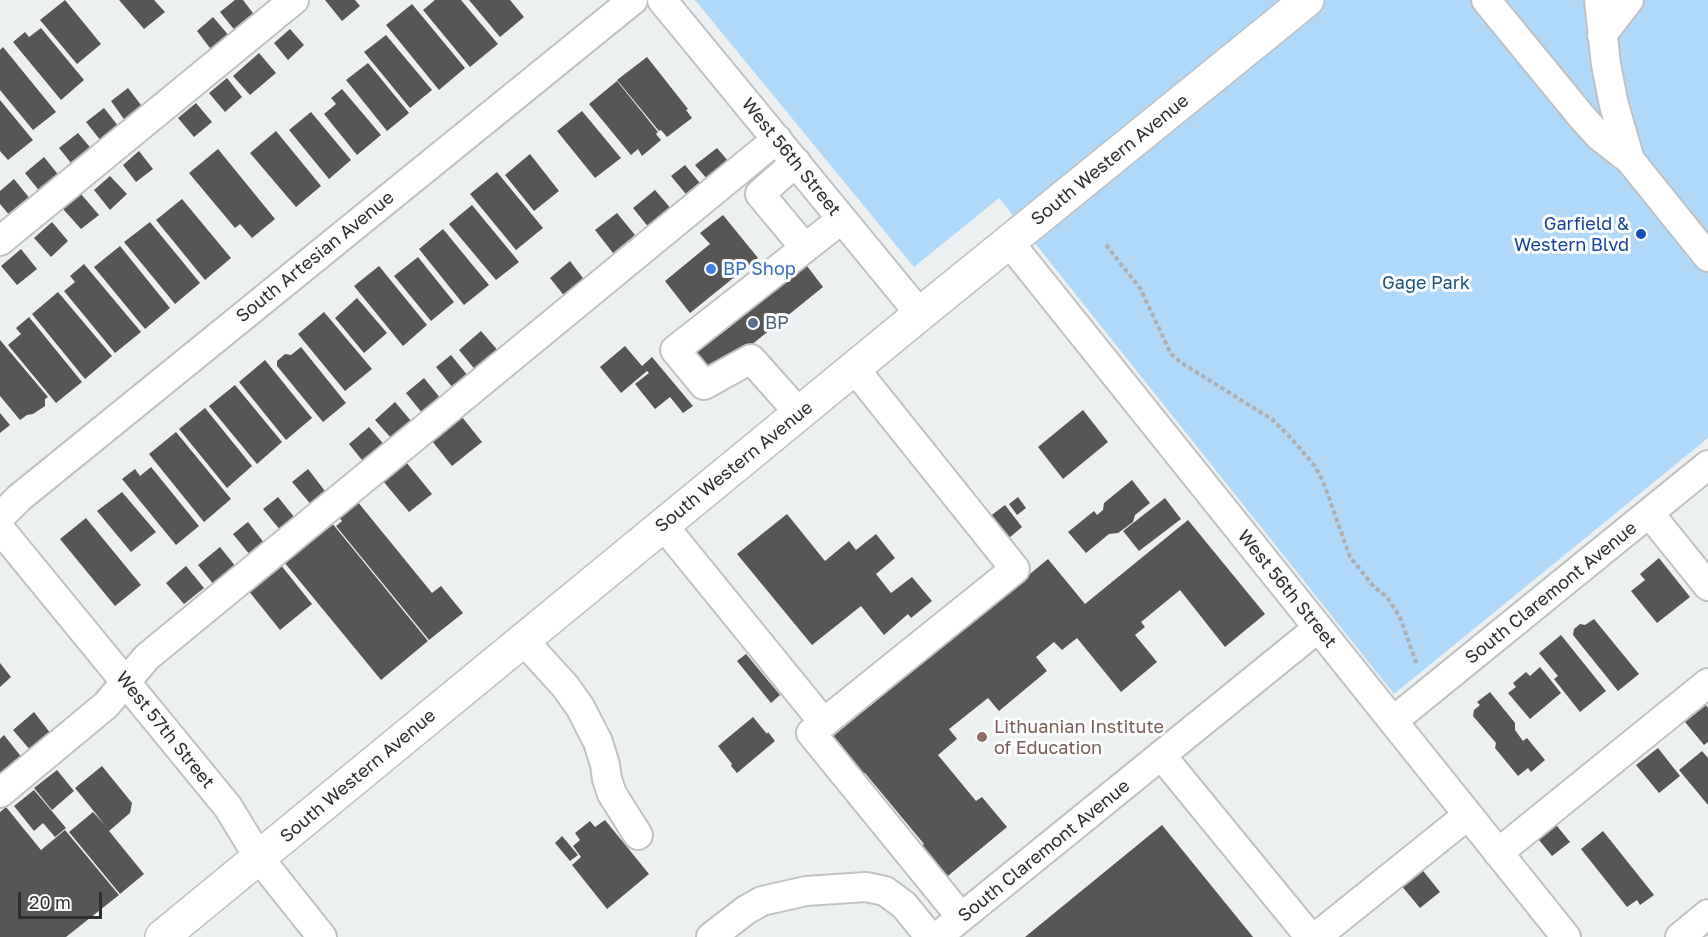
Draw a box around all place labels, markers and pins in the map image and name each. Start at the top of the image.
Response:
place label: Garfield & Western Blvd [1514,213,1629,256]
marker: Garfield & Western Blvd [1634,227,1648,241]
place label: BP Shop [723,258,796,280]
marker: BP Shop [704,262,718,276]
place label: BP [765,312,789,334]
marker: BP [746,316,760,330]
place label: Lithuanian Institute of Education [994,716,1164,758]
marker: Lithuanian Institute of Education [975,730,989,744]

